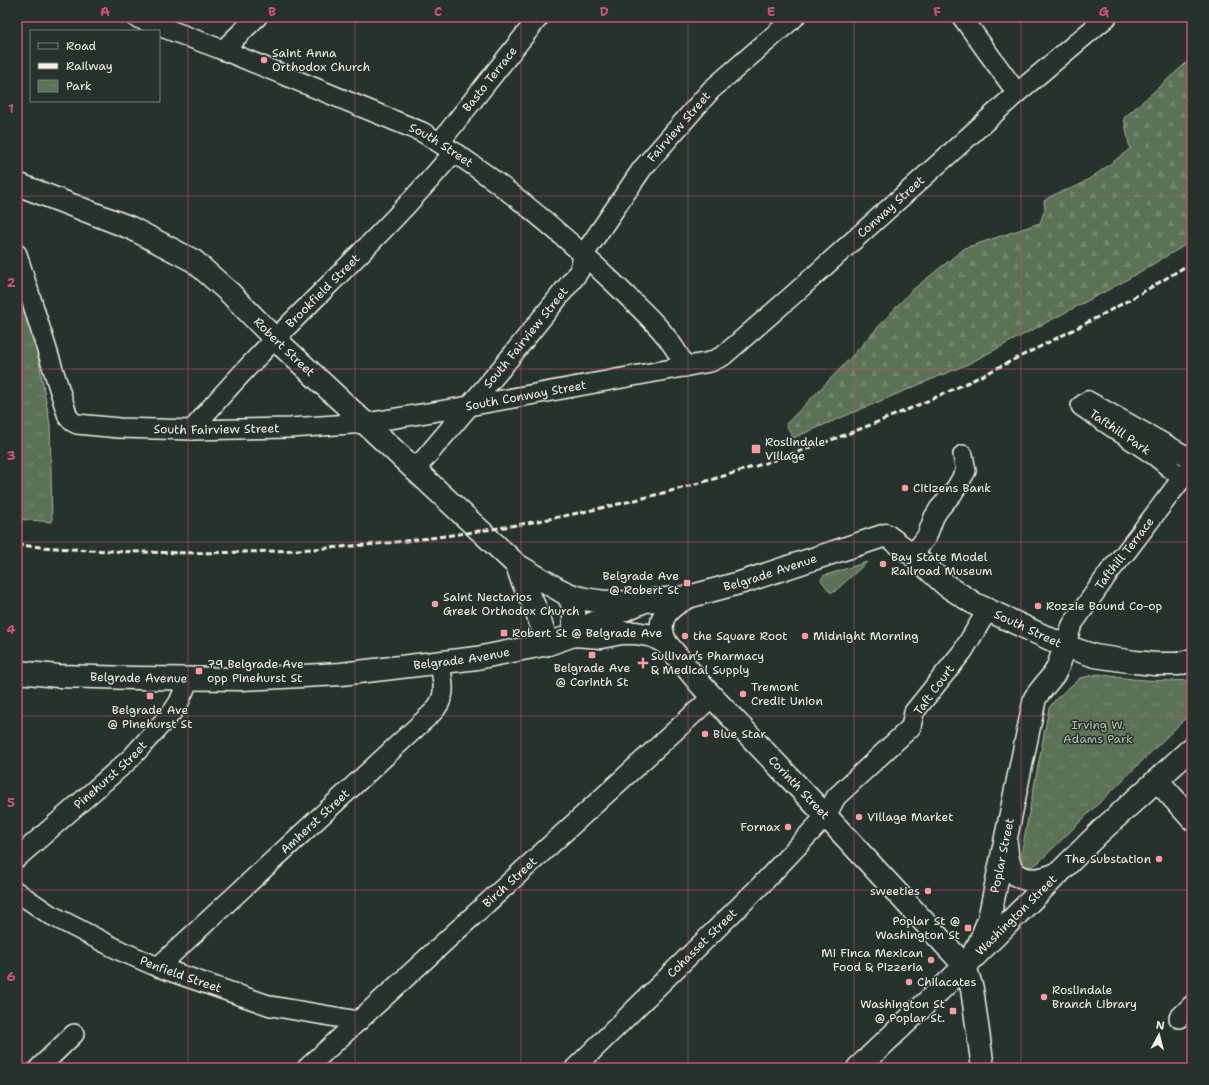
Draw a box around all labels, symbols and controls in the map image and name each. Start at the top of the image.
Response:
text: A [100,3,110,20]
text: B [268,3,276,20]
text: C [434,3,442,20]
text: D [599,3,609,20]
text: E [767,3,776,20]
text: F [933,3,941,20]
text: G [1099,3,1110,20]
legend [30,30,160,102]
text: Road [66,38,97,54]
street label: Basto Terrace [459,43,521,115]
place label: Saint Anna Orthodox Church [272,45,370,75]
marker: Saint Anna Orthodox Church [259,55,269,65]
text: Railway [66,58,113,74]
text: Park [66,78,92,94]
street label: Fairview Street [644,88,714,165]
text: 1 [8,100,14,117]
street label: South Street [406,119,476,171]
street label: Conway Street [854,172,928,241]
street label: Brookfield Street [282,250,363,331]
text: 2 [6,274,16,291]
street label: South Fairview Street [480,284,572,392]
street label: Robert Street [250,314,318,380]
street label: South Conway Street [464,377,588,414]
street label: Tafthill Park [1086,406,1154,458]
street label: South Fairview Street [153,420,279,438]
place label: Roslindale Village [765,434,825,464]
marker: Roslindale Village [750,443,762,455]
text: 3 [6,447,16,464]
place label: Citizens Bank [913,480,991,496]
marker: Citizens Bank [900,483,910,493]
street label: Tafthill Terrace [1091,514,1158,593]
place label: Bay State Model Railroad Museum [891,549,992,579]
street label: Belgrade Avenue [722,550,819,595]
marker: Bay State Model Railroad Museum [878,559,888,569]
place label: Belgrade Ave @ Robert St [603,568,679,598]
marker: Belgrade Ave @ Robert St [682,578,692,588]
place label: Saint Nectarios Greek Orthodox Church [443,589,580,619]
place label: Rozzie Bound Co-op [1046,598,1163,614]
marker: Saint Nectarios Greek Orthodox Church [430,599,440,609]
marker: Rozzie Bound Co-op [1033,601,1043,611]
street label: South Street [991,606,1064,651]
text: 4 [6,621,16,638]
place label: Robert St @ Belgrade Ave [512,625,662,641]
marker: Robert St @ Belgrade Ave [499,628,509,638]
place label: the Square Root [693,628,787,644]
place label: Midnight Morning [813,628,919,644]
marker: the Square Root [680,631,690,641]
marker: Midnight Morning [800,631,810,641]
street label: Belgrade Avenue [413,644,511,673]
place label: Sullivan’s Pharmacy & Medical Supply [651,648,764,678]
marker: Belgrade Ave @ Corinth St [587,650,597,660]
place label: 79 Belgrade Ave opp Pinehurst St [207,656,304,686]
marker: Sullivan’s Pharmacy & Medical Supply [638,658,648,668]
place label: Belgrade Ave @ Corinth St [554,660,630,690]
street label: Taft Court [910,662,958,718]
marker: 79 Belgrade Ave opp Pinehurst St [194,666,204,676]
street label: Belgrade Avenue [90,669,188,686]
place label: Tremont Credit Union [751,679,823,709]
marker: Tremont Credit Union [738,689,748,699]
marker: Belgrade Ave @ Pinehurst St [145,691,155,701]
place label: Belgrade Ave @ Pinehurst St [108,702,192,732]
park label: Irving W. Adams Park [1063,717,1133,747]
place label: Blue Star [713,726,766,742]
marker: Blue Star [700,729,710,739]
street label: Pinehurst Street [70,738,150,813]
street label: Corinth Street [765,752,833,823]
street label: Amherst Street [277,786,353,857]
text: 5 [7,794,15,811]
place label: Village Market [867,809,953,825]
marker: Village Market [854,812,864,822]
street label: Poplar Street [987,816,1018,895]
place label: Fornax [740,819,780,835]
marker: Fornax [783,822,793,832]
place label: The Substation [1065,851,1151,867]
street label: Birch Street [479,853,540,911]
marker: The Substation [1154,854,1164,864]
street label: Washington Street [972,871,1060,959]
place label: sweeties [870,883,920,899]
marker: sweeties [923,886,933,896]
street label: Cohasset Street [664,905,740,981]
place label: Poplar St @ Washington St [875,913,960,943]
marker: Poplar St @ Washington St [963,923,973,933]
place label: Mi Finca Mexican Food & Pizzeria [821,945,924,975]
street label: Penfield Street [138,952,224,996]
marker: Mi Finca Mexican Food & Pizzeria [926,955,936,965]
text: 6 [6,968,16,985]
place label: Chilacates [917,974,976,990]
marker: Chilacates [904,977,914,987]
place label: Roslindale Branch Library [1052,982,1137,1012]
marker: Roslindale Branch Library [1039,992,1049,1002]
place label: Washington St @ Poplar St. [860,996,945,1026]
marker: Washington St @ Poplar St. [948,1006,958,1016]
north arrow [1139,1015,1179,1055]
text: N [1155,1018,1166,1034]

